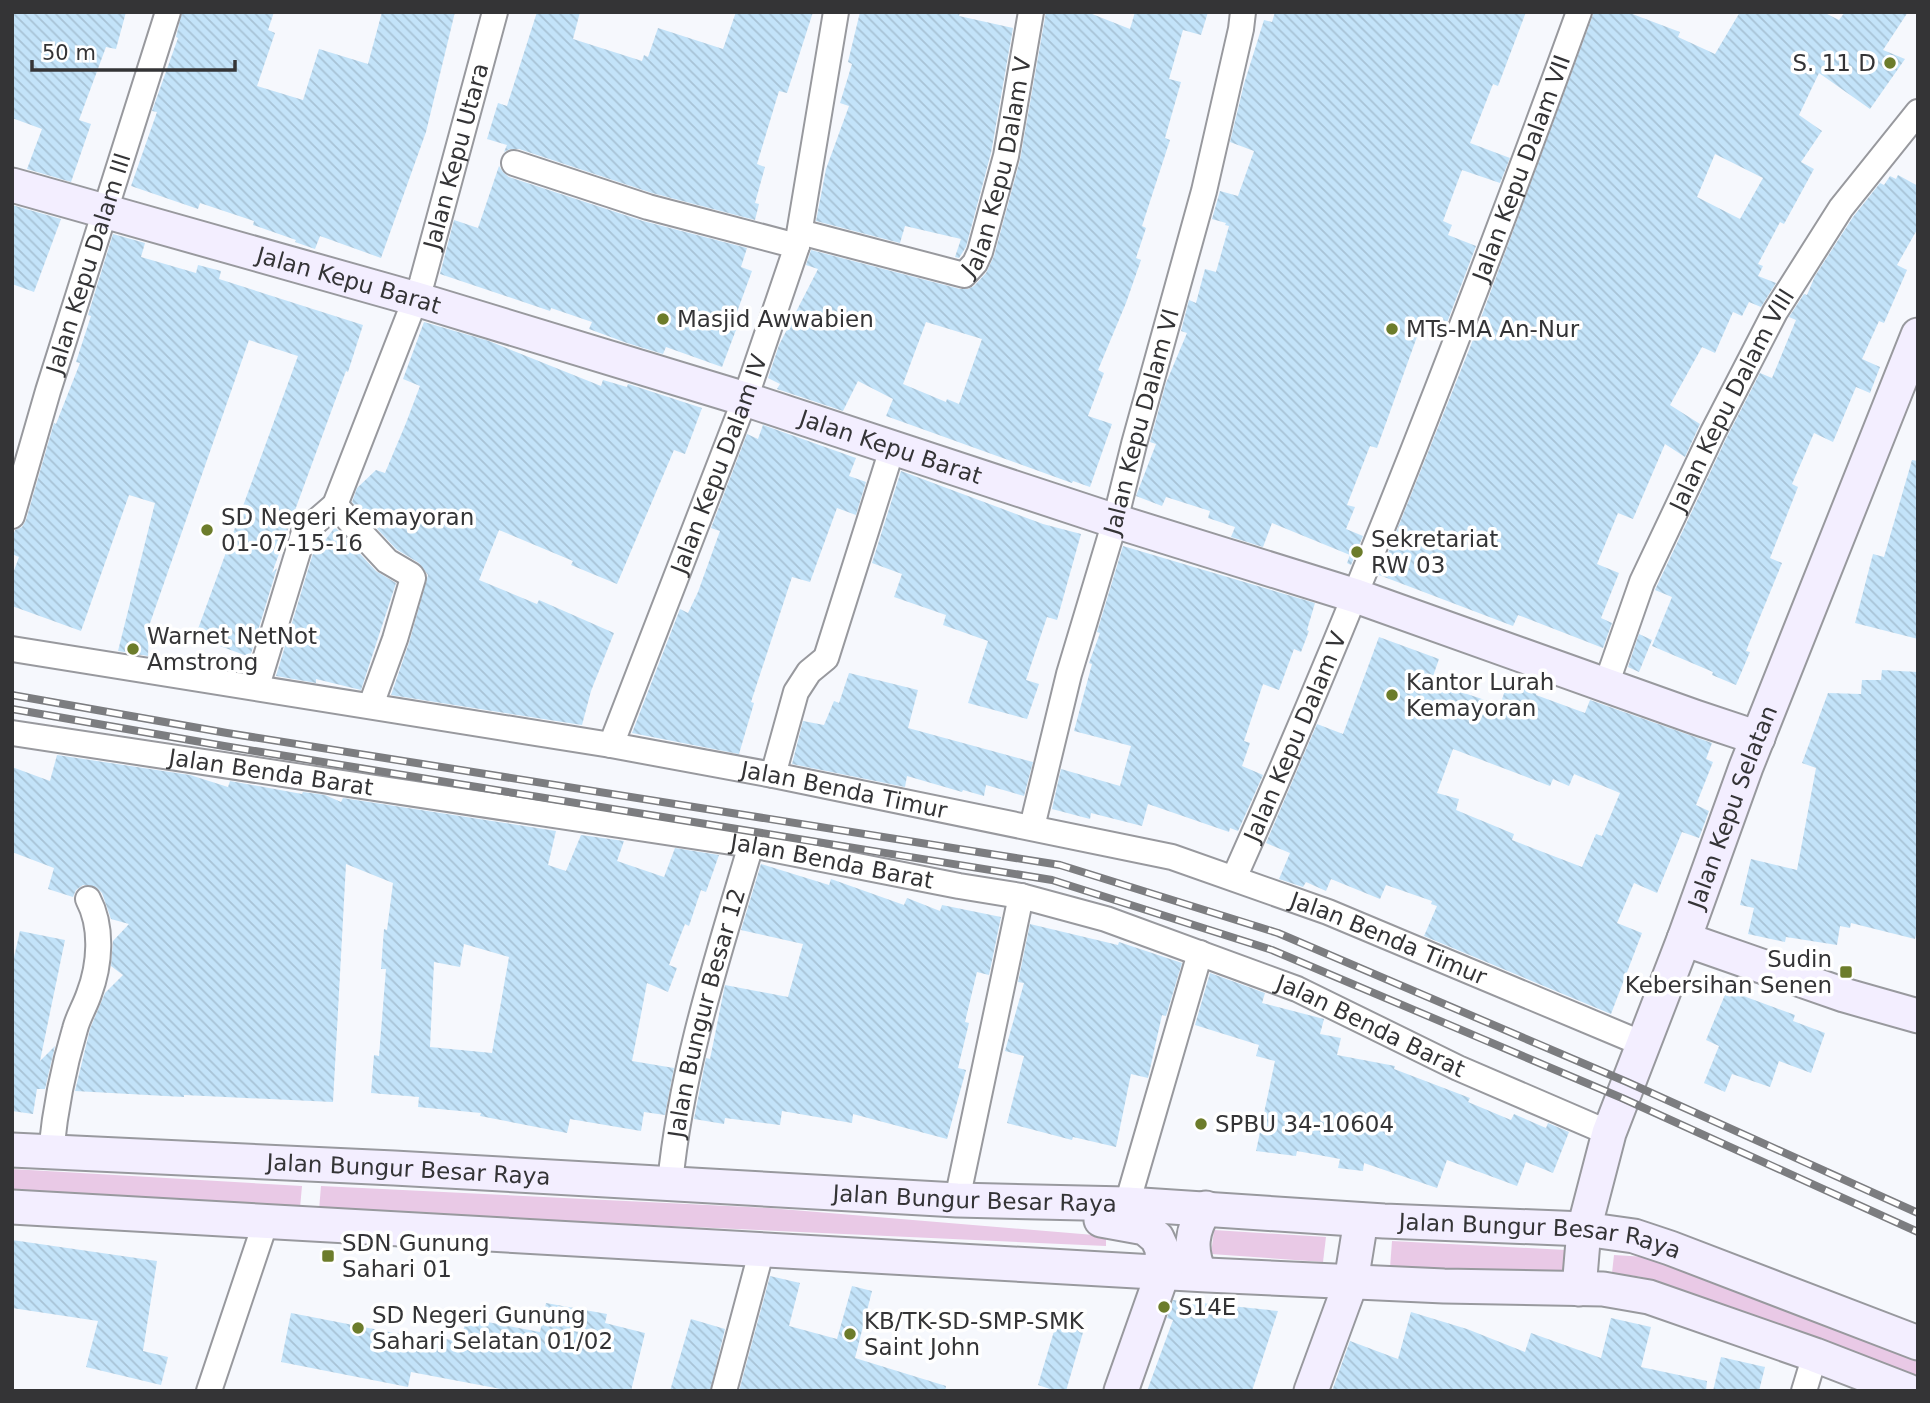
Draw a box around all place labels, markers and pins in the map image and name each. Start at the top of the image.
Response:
place label: S. 11 D [1792,50,1876,76]
marker: S. 11 D [1882,55,1898,71]
place label: Masjid Awwabien [677,306,874,332]
marker: Masjid Awwabien [655,311,671,327]
place label: MTs-MA An-Nur [1406,316,1580,342]
marker: MTs-MA An-Nur [1384,321,1400,337]
place label: SD Negeri Kemayoran 01-07-15-16 [221,504,474,556]
marker: SD Negeri Kemayoran 01-07-15-16 [199,522,215,538]
place label: Sekretariat RW 03 [1371,526,1498,578]
marker: Sekretariat RW 03 [1349,544,1365,560]
place label: Warnet NetNot Amstrong [147,623,317,675]
marker: Warnet NetNot Amstrong [125,641,141,657]
place label: Kantor Lurah Kemayoran [1406,669,1554,721]
marker: Kantor Lurah Kemayoran [1384,687,1400,703]
place label: Sudin Kebersihan Senen [1625,946,1832,998]
marker: Sudin Kebersihan Senen [1838,964,1854,980]
place label: SPBU 34-10604 [1215,1111,1394,1137]
marker: SPBU 34-10604 [1193,1116,1209,1132]
place label: SDN Gunung Sahari 01 [342,1230,490,1282]
marker: SDN Gunung Sahari 01 [320,1248,336,1264]
place label: S14E [1178,1294,1236,1320]
marker: S14E [1156,1299,1172,1315]
place label: SD Negeri Gunung Sahari Selatan 01/02 [372,1302,613,1354]
place label: KB/TK-SD-SMP-SMK Saint John [864,1308,1085,1360]
marker: SD Negeri Gunung Sahari Selatan 01/02 [350,1320,366,1336]
marker: KB/TK-SD-SMP-SMK Saint John [842,1326,858,1342]

